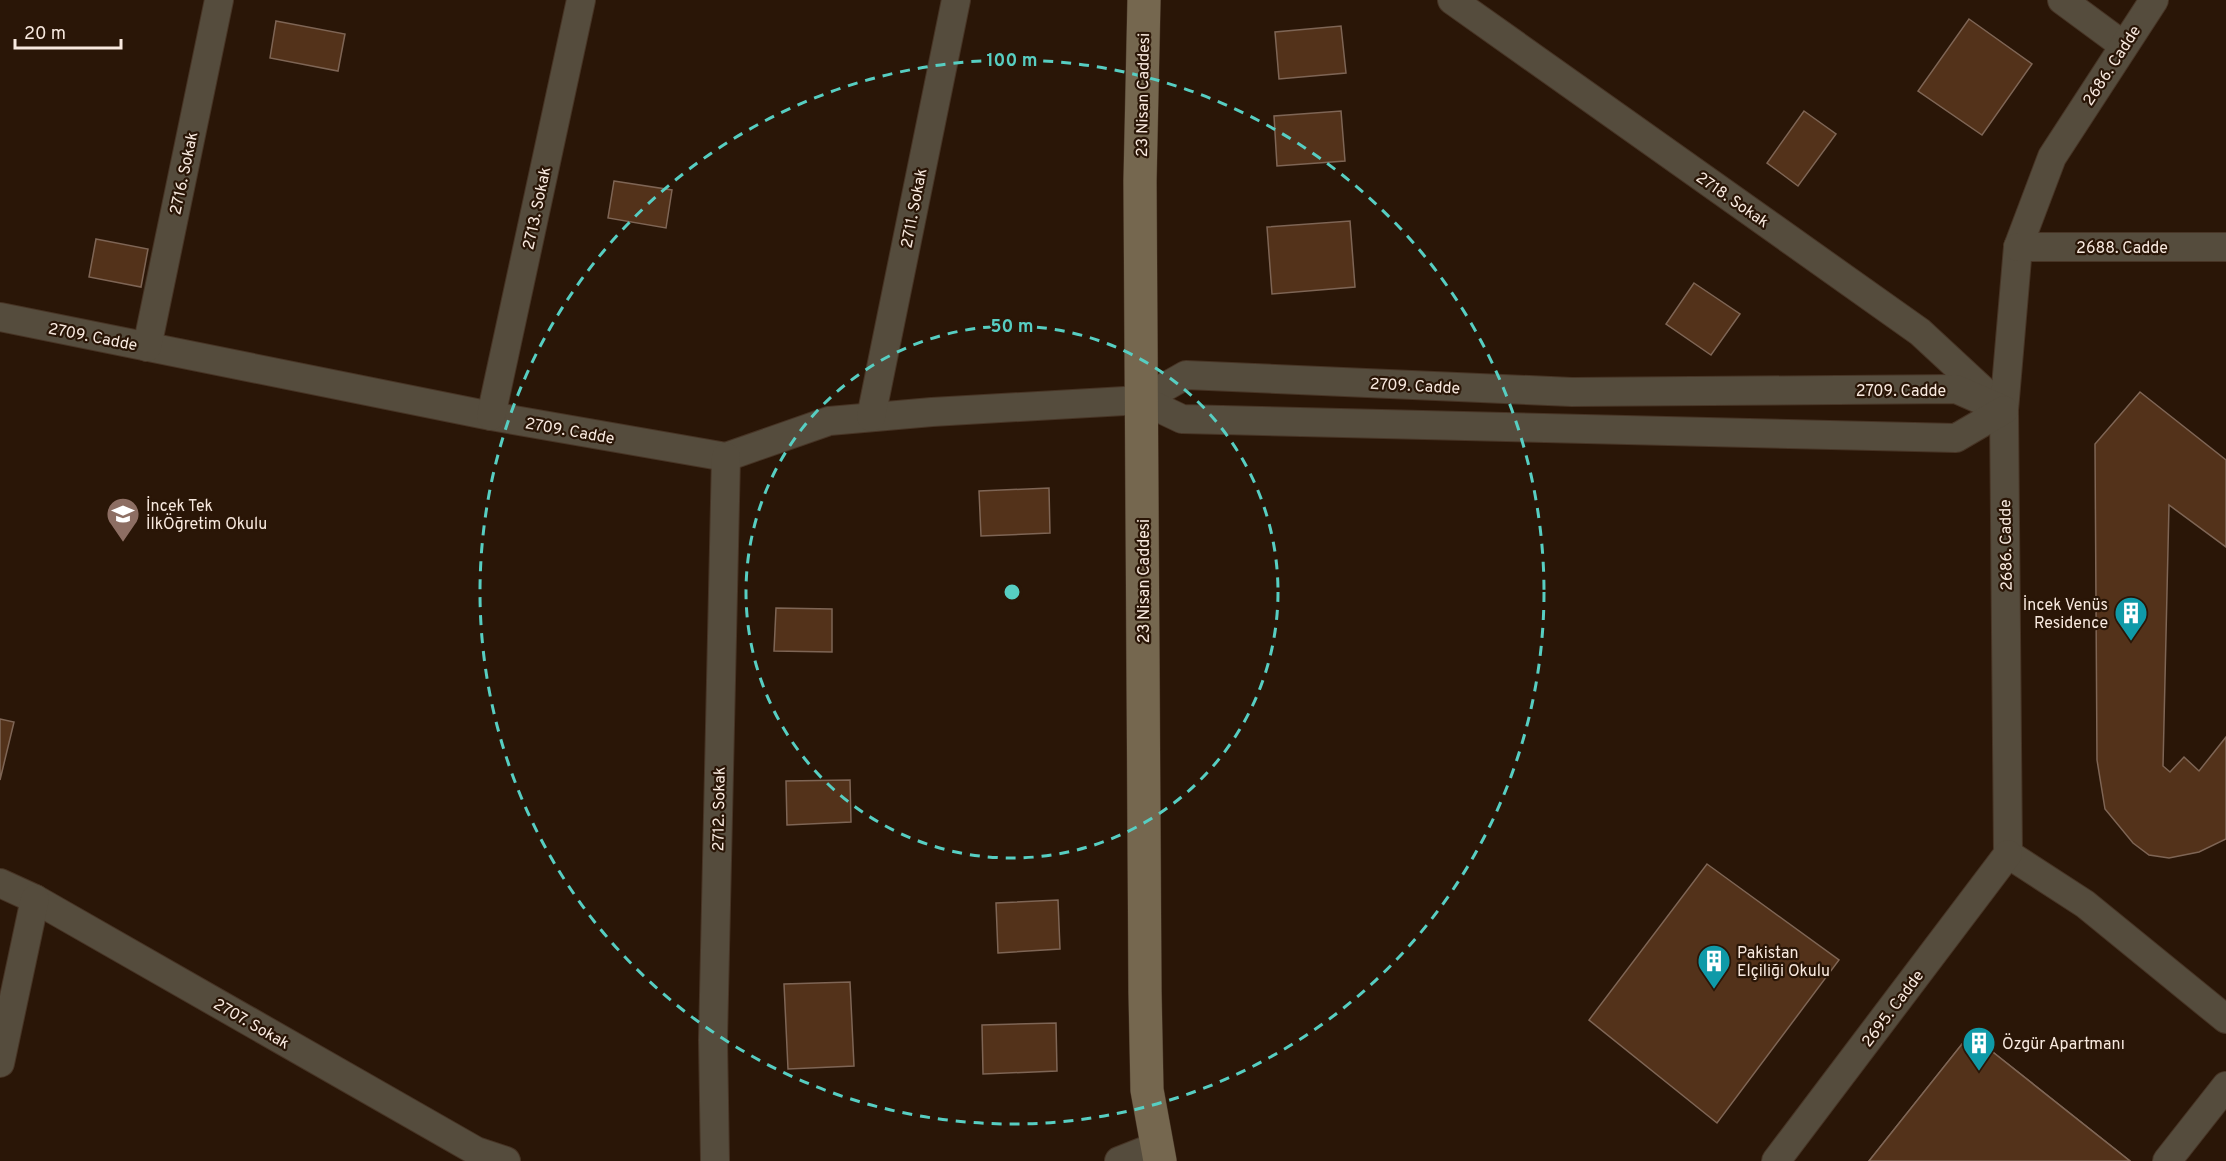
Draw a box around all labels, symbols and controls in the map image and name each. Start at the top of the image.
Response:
scale bar [15,12,122,50]
street label: 2686. Cadde [2079,22,2146,110]
text: 20 m [24,23,66,46]
street label: 23 Nisan Caddesi [1133,33,1155,157]
text: 100 m [986,50,1038,73]
street label: 2716. Sokak [166,130,204,217]
street label: 2713. Sokak [519,165,557,252]
street label: 2711. Sokak [897,167,932,250]
street label: 2718. Sokak [1691,168,1772,233]
street label: 2688. Cadde [2076,239,2168,259]
text: 50 m [990,316,1034,339]
street label: 2709. Cadde [46,320,139,356]
street label: 2709. Cadde [1369,375,1461,399]
street label: 2709. Cadde [1856,382,1946,402]
street label: 2709. Cadde [523,414,616,450]
school or university icon: İncek Tek İlkÖğretim Okulu [105,496,141,543]
place label: İncek Tek İlkÖğretim Okulu [146,496,267,535]
street label: 2686. Cadde [1996,499,2018,591]
street label: 23 Nisan Caddesi [1135,519,1155,643]
centre of rings [1002,582,1022,602]
place label: İncek Venüs Residence [2023,595,2108,634]
building icon: İncek Venüs Residence [2113,595,2149,642]
street label: 2712. Sokak [709,767,731,852]
building icon: Pakistan Elçiliği Okulu [1696,943,1732,990]
place label: Pakistan Elçiliği Okulu [1737,944,1830,982]
street label: 2695. Cadde [1858,967,1929,1052]
street label: 2707. Sokak [209,995,293,1055]
building icon: Özgür Apartmanı [1961,1025,1997,1072]
place label: Özgür Apartmanı [2002,1033,2125,1055]

